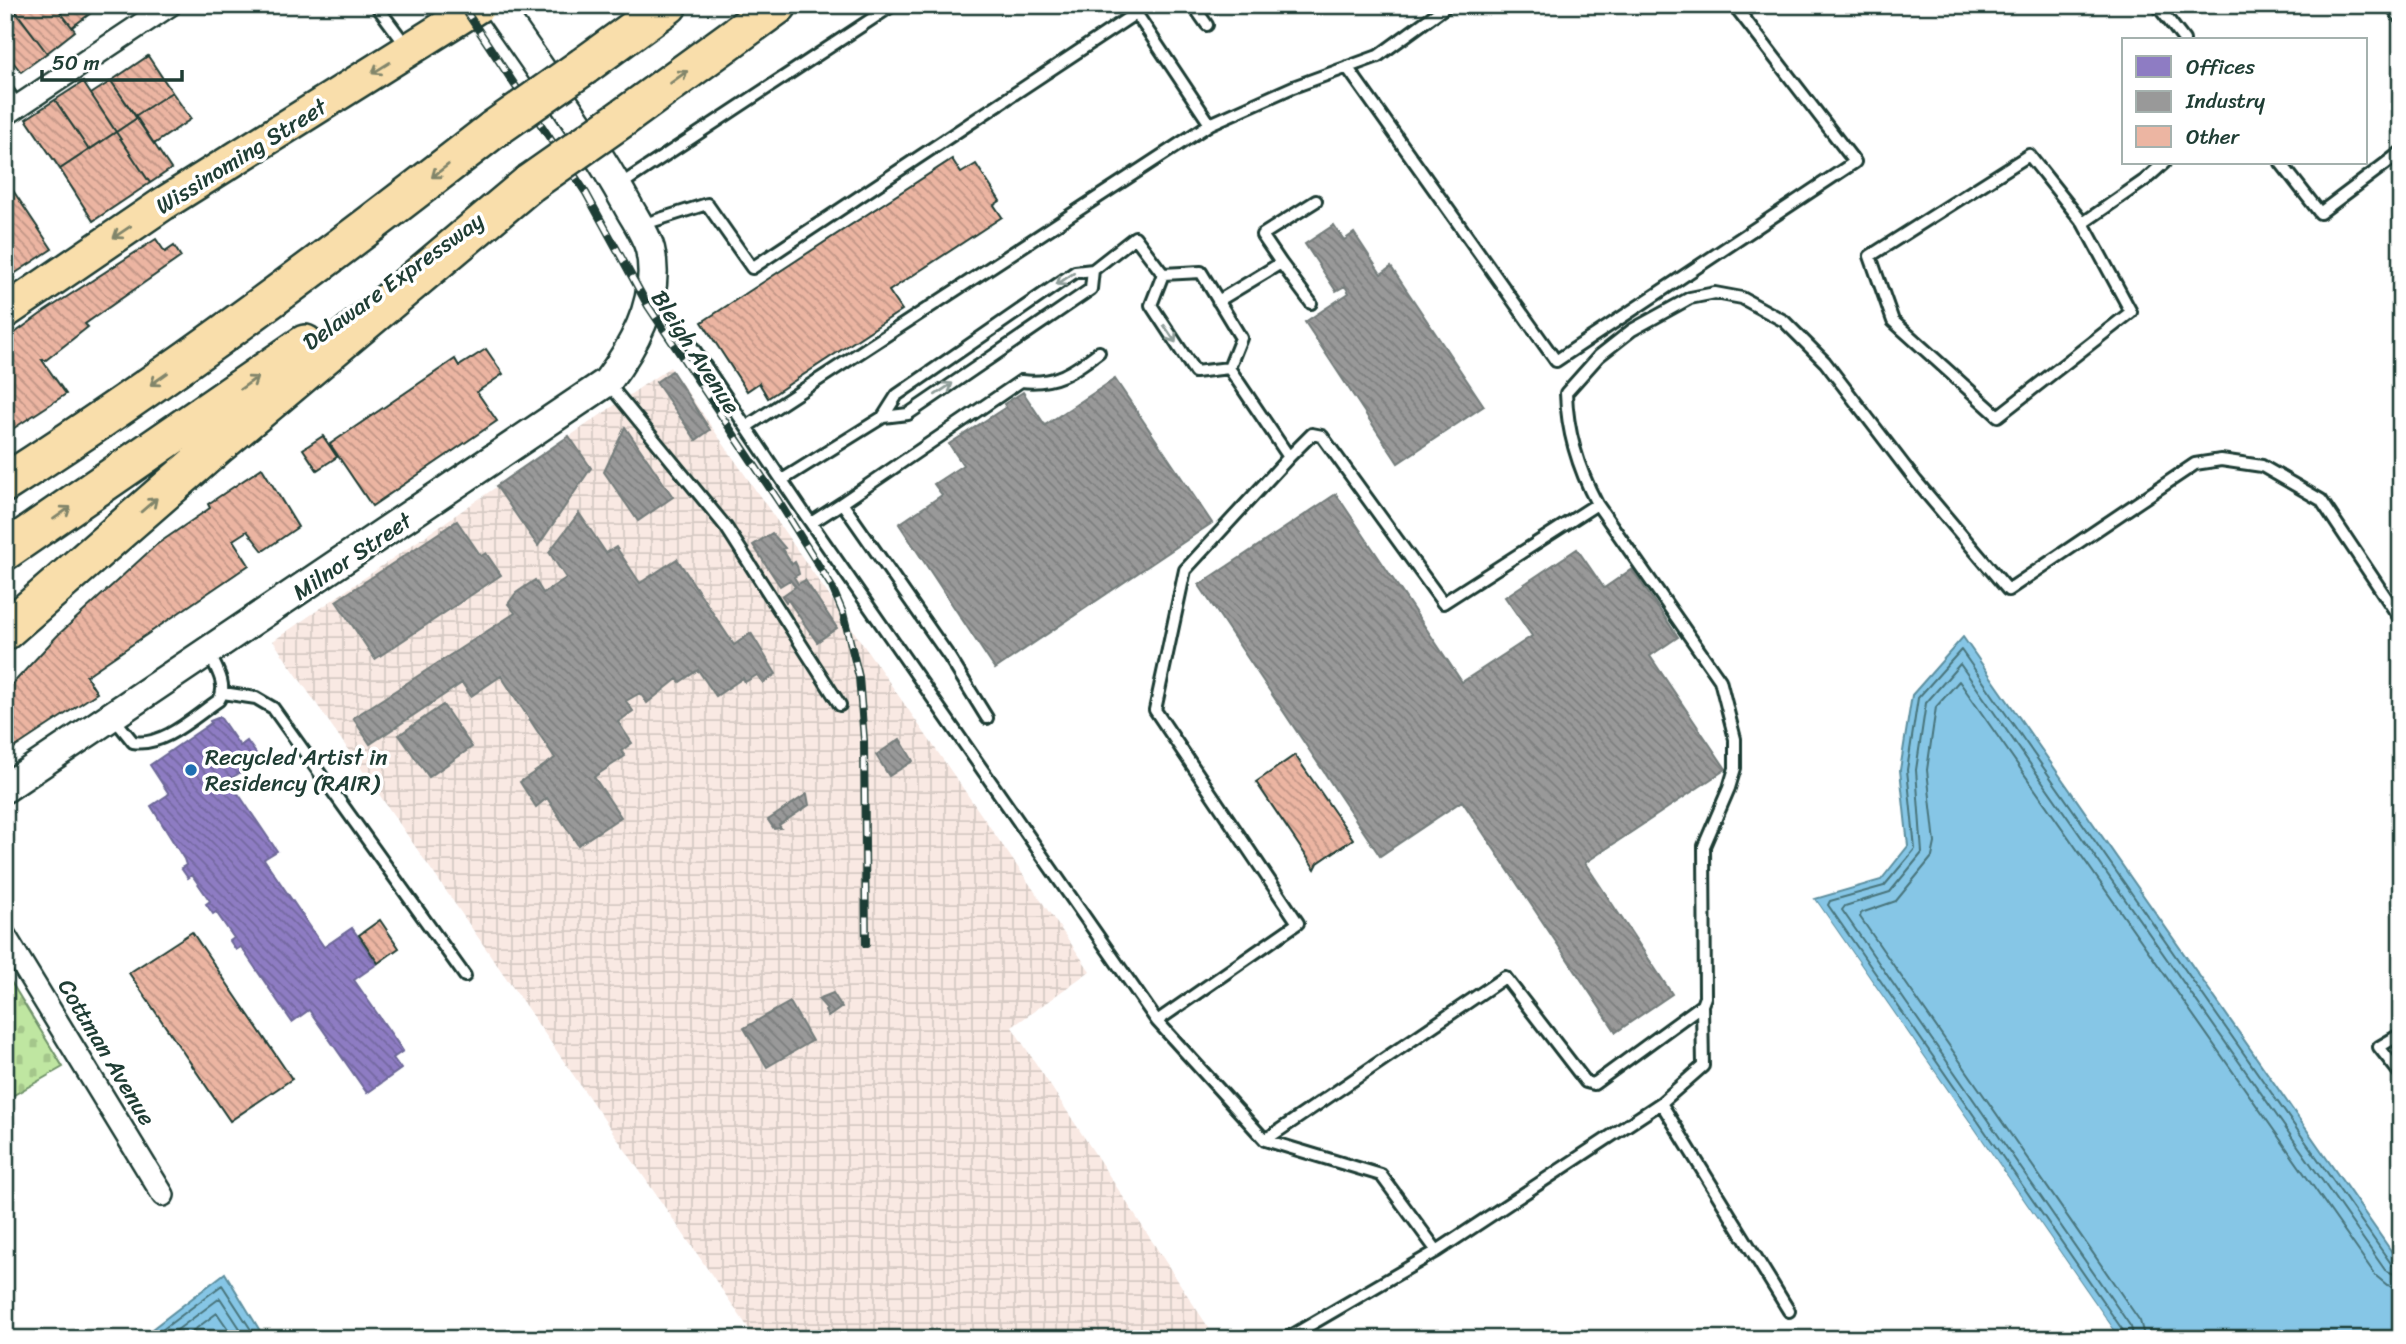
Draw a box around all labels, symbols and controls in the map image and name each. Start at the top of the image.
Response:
scale bar [42,38,182,82]
legend [2122,38,2368,164]
text: 50 m [52,44,100,82]
text: Offices [2186,48,2255,86]
one-way arrow [371,61,391,75]
one-way arrow [669,70,688,84]
text: Industry [2185,82,2265,120]
street label: Wissinoming Street [147,86,337,226]
text: Other [2186,118,2241,156]
one-way arrow [431,164,450,179]
street label: Delaware Expressway [294,201,493,362]
one-way arrow [113,225,132,239]
one-way arrow [1056,272,1075,286]
street label: Bleigh Avenue [640,281,752,423]
one-way arrow [1163,324,1177,344]
one-way arrow [150,372,169,386]
one-way arrow [239,376,258,390]
one-way arrow [934,382,953,397]
one-way arrow [139,497,157,513]
street label: Milnor Street [284,500,422,612]
one-way arrow [52,506,71,520]
place label: Recycled Artist in Residency (RAIR) [205,737,388,804]
marker: Recycled Artist in Residency (RAIR) [183,762,199,778]
street label: Cottman Avenue [46,971,167,1134]

